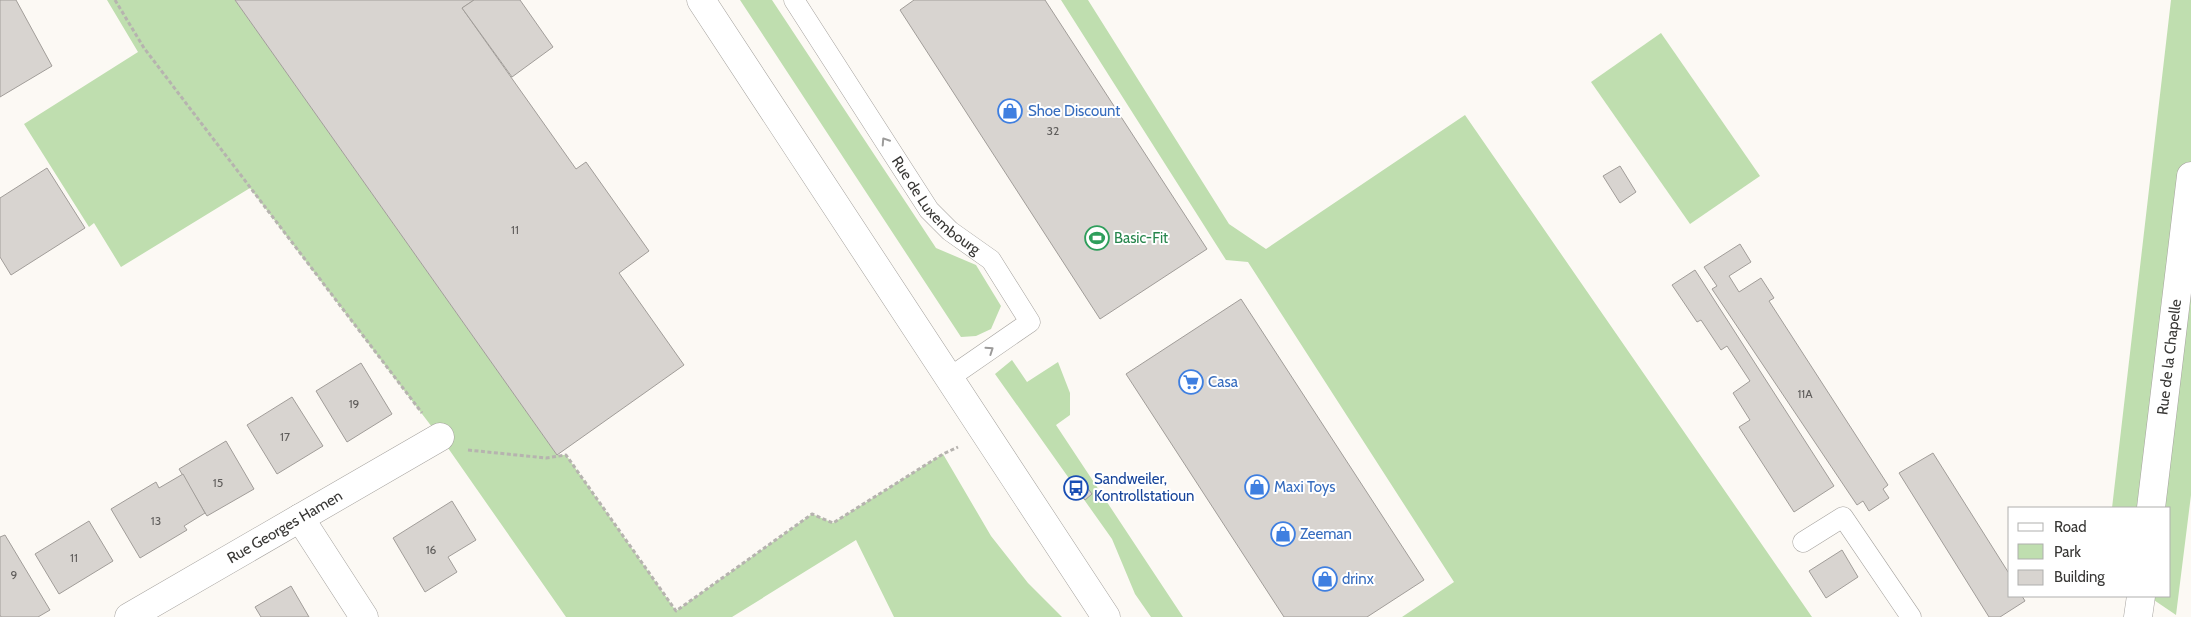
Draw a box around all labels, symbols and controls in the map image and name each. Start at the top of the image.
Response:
shop icon: Shoe Discount [997,98,1023,124]
place label: Shoe Discount [1028,102,1120,120]
house number: 32 [1047,123,1059,138]
one-way arrow [881,137,891,146]
street label: Rue de Luxembourg [888,153,984,259]
house number: 11 [511,222,519,237]
sports icon: Basic-Fit [1084,225,1110,251]
place label: Basic-Fit [1114,229,1168,247]
street label: Rue de la Chapelle [2153,298,2185,416]
one-way arrow [984,347,993,356]
supermarket icon: Casa [1178,369,1204,395]
place label: Casa [1208,373,1239,391]
house number: 11A [1797,386,1813,401]
house number: 19 [349,396,360,411]
house number: 17 [280,429,290,444]
place label: Sandweiler, Kontrollstatioun [1094,470,1194,505]
shop icon: Maxi Toys [1244,474,1270,500]
house number: 15 [213,475,223,490]
bus stop icon: Sandweiler, Kontrollstatioun [1063,475,1089,501]
place label: Maxi Toys [1274,478,1336,496]
street label: Rue Georges Hamen [224,486,346,567]
legend [2008,507,2171,597]
house number: 13 [151,513,161,528]
text: Road [2054,518,2087,536]
shop icon: Zeeman [1270,521,1296,547]
place label: Zeeman [1300,525,1352,543]
house number: 16 [426,542,437,557]
text: Park [2054,543,2081,561]
house number: 11 [70,550,78,565]
shop icon: drinx [1312,566,1338,592]
house number: 9 [11,567,18,582]
text: Building [2054,568,2105,586]
place label: drinx [1342,570,1374,588]

